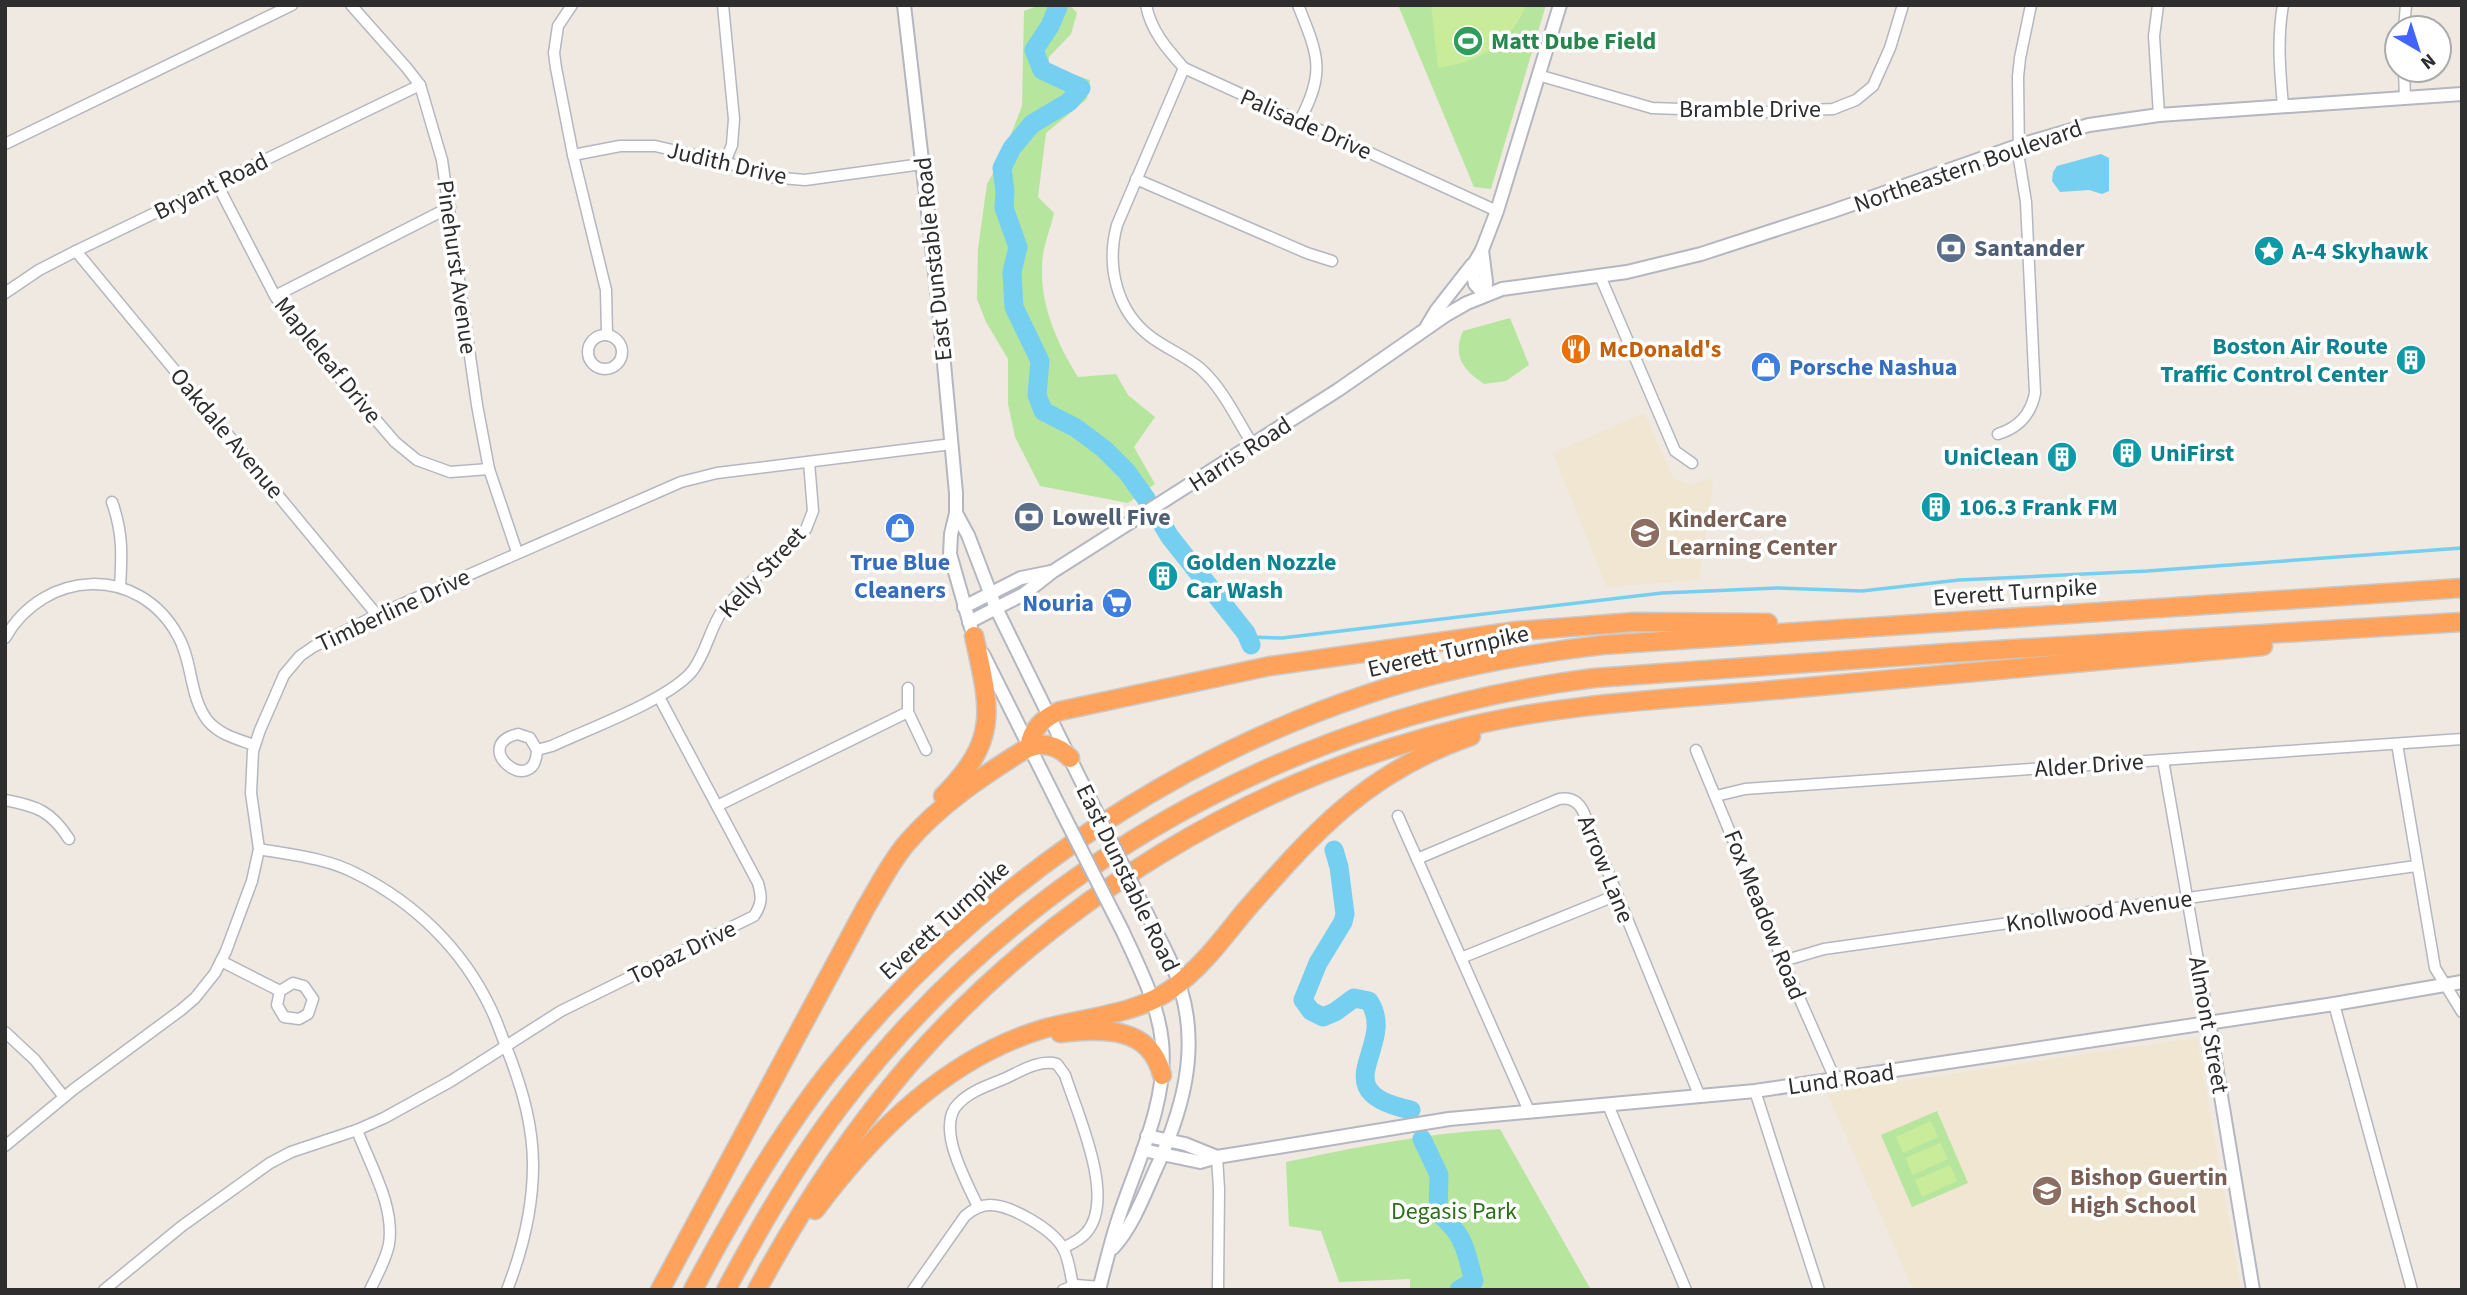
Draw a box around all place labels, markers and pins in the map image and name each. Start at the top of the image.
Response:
sports icon: Matt Dube Field [1451,24,1485,58]
place label: Matt Dube Field [1491,24,1656,59]
bank icon: Santander [1934,231,1968,265]
place label: Santander [1974,231,2085,266]
place icon: A-4 Skyhawk [2252,234,2286,268]
place label: A-4 Skyhawk [2291,234,2429,269]
place label: Boston Air Route Traffic Control Center [2160,329,2388,392]
restaurant icon: McDonald's [1559,332,1593,366]
place label: McDonald's [1599,332,1721,367]
building icon: Boston Air Route Traffic Control Center [2394,343,2428,377]
shop icon: Porsche Nashua [1749,350,1783,384]
place label: Porsche Nashua [1789,350,1958,385]
building icon: UniFirst [2110,436,2144,470]
place label: UniFirst [2150,436,2234,471]
place label: UniClean [1943,440,2039,475]
building icon: UniClean [2045,440,2079,474]
building icon: 106.3 Frank FM [1919,490,1953,524]
place label: 106.3 Frank FM [1959,490,2118,525]
bank icon: Lowell Five [1012,500,1046,534]
place label: Lowell Five [1052,500,1171,535]
place label: KinderCare Learning Center [1668,502,1837,565]
shop icon: True Blue Cleaners [883,511,917,545]
school or university icon: KinderCare Learning Center [1628,516,1662,550]
place label: True Blue Cleaners [850,545,950,608]
place label: Golden Nozzle Car Wash [1186,545,1337,608]
building icon: Golden Nozzle Car Wash [1146,559,1180,593]
place label: Nouria [1022,586,1094,621]
supermarket icon: Nouria [1100,586,1134,620]
place label: Bishop Guertin High School [2070,1160,2228,1223]
school or university icon: Bishop Guertin High School [2030,1174,2064,1208]

